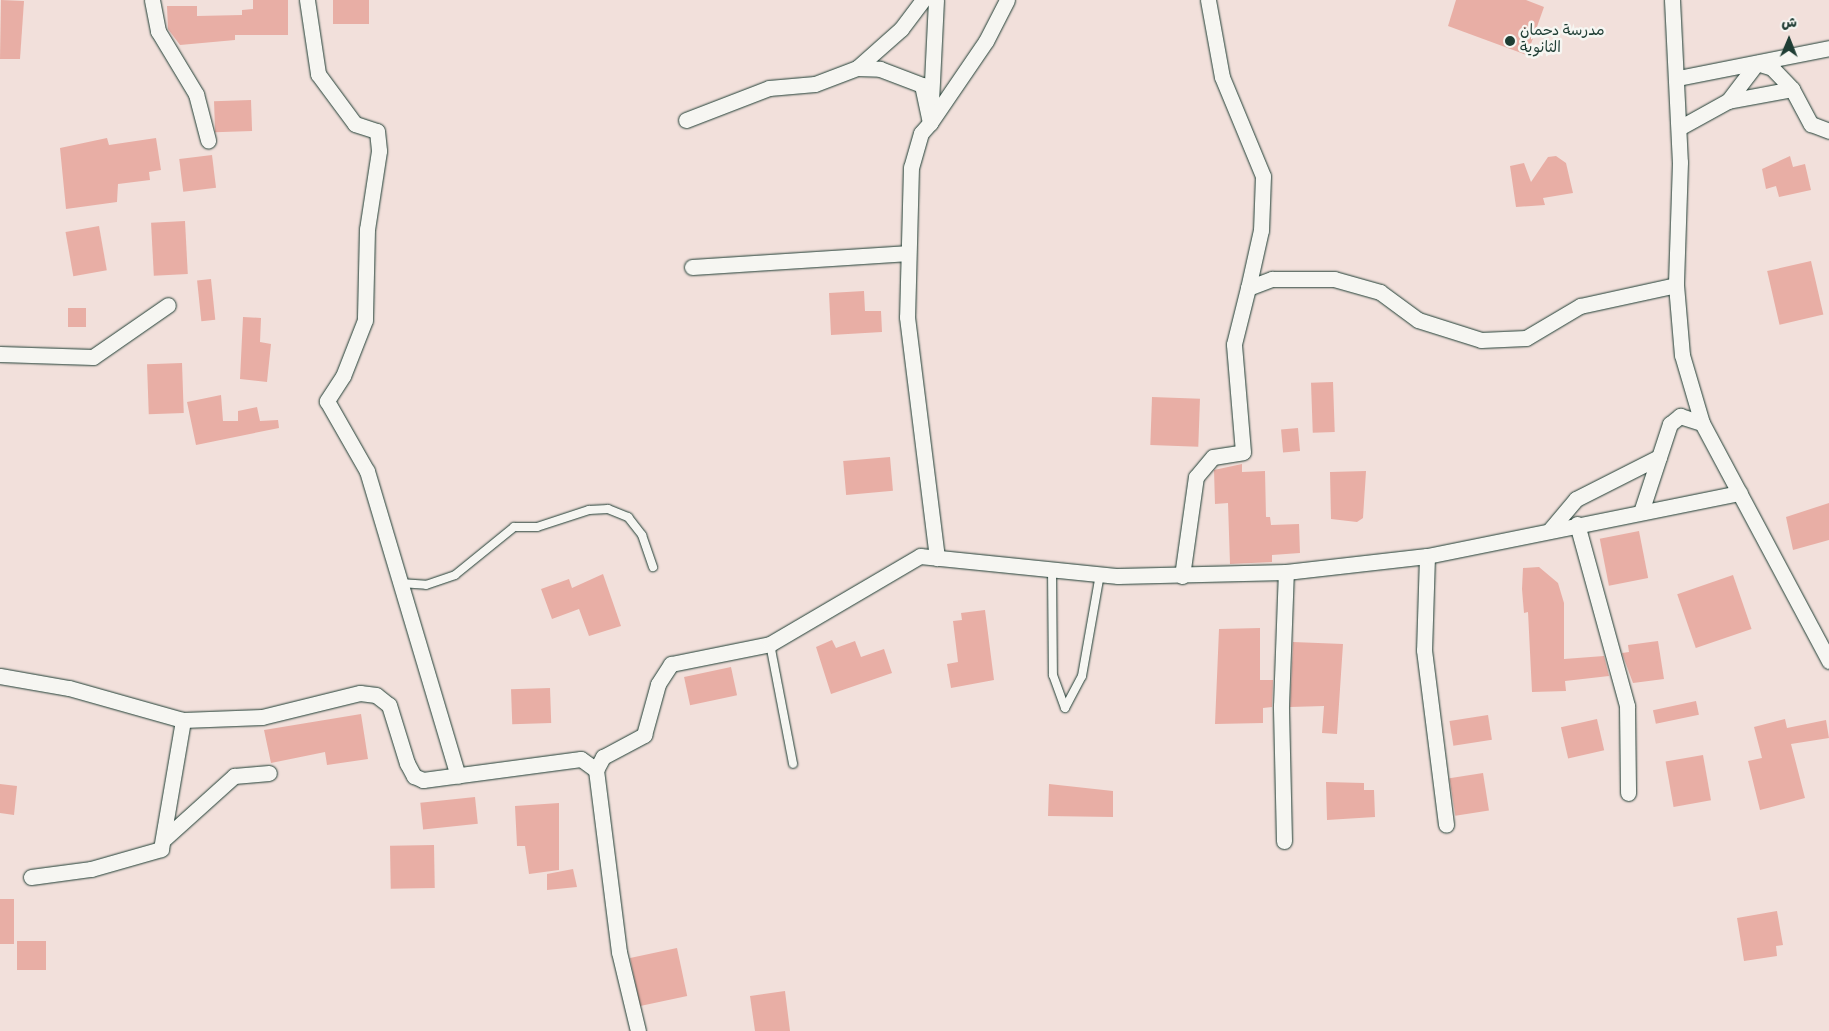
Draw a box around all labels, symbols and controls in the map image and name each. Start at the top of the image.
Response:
north arrow [1764,15,1814,65]
text: ش [1781,16,1797,33]
place label: مدرسة دحمان الثانوية [1520,23,1605,58]
marker: مدرسة دحمان الثانوية [1504,35,1516,47]

